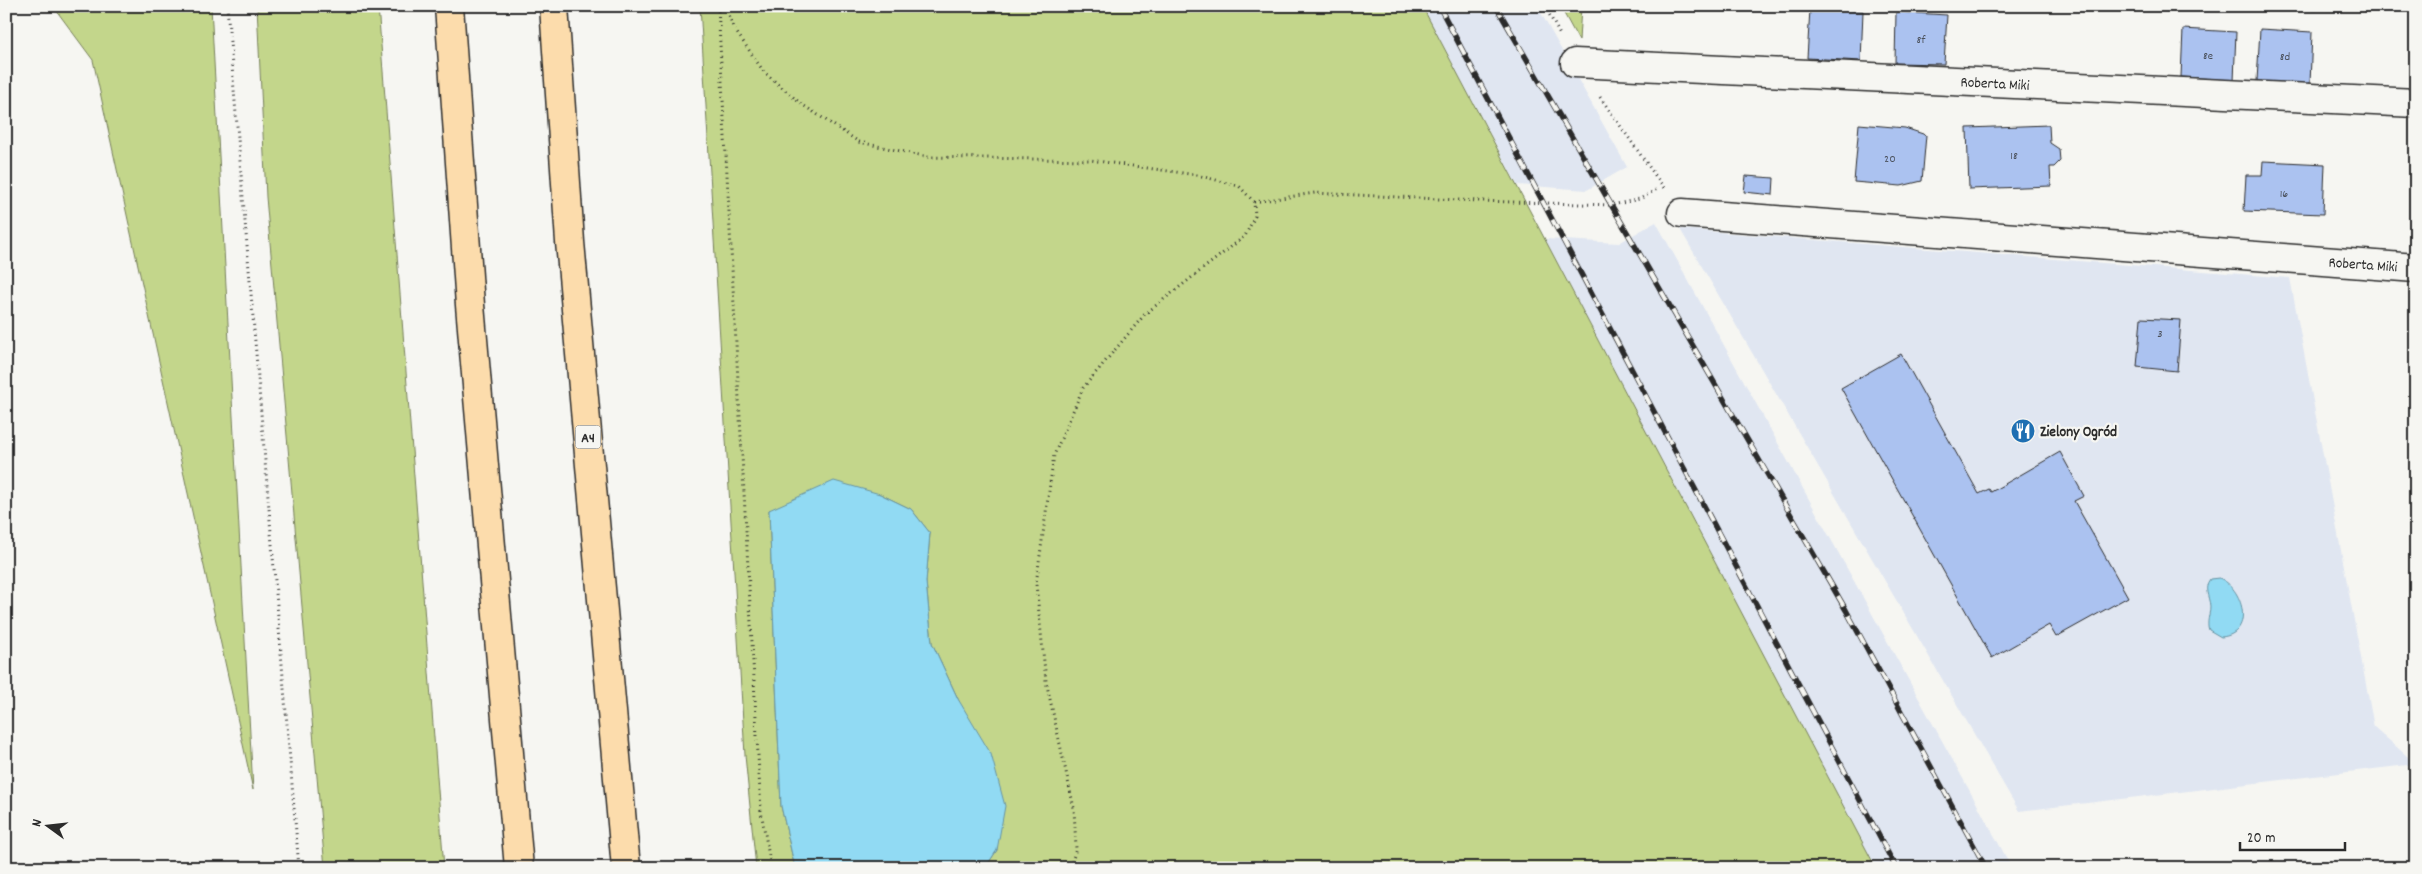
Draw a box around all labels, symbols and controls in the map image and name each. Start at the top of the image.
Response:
house number: 8f [1916,32,1926,49]
house number: 8e [2203,48,2213,65]
house number: 8d [2280,49,2290,66]
street label: Roberta Miki [1960,72,2030,98]
house number: 18 [2010,148,2018,165]
house number: 20 [1884,151,1896,168]
house number: 16 [2280,186,2288,203]
street label: Roberta Miki [2328,253,2398,279]
house number: 3 [2157,326,2163,343]
restaurant icon: Zielony Ogród [2010,418,2036,444]
place label: Zielony Ogród [2040,422,2117,444]
road number: A4 [576,426,600,448]
north arrow [22,802,72,852]
text: N [27,817,48,829]
scale bar [2240,819,2344,851]
text: 20 m [2247,828,2275,850]

